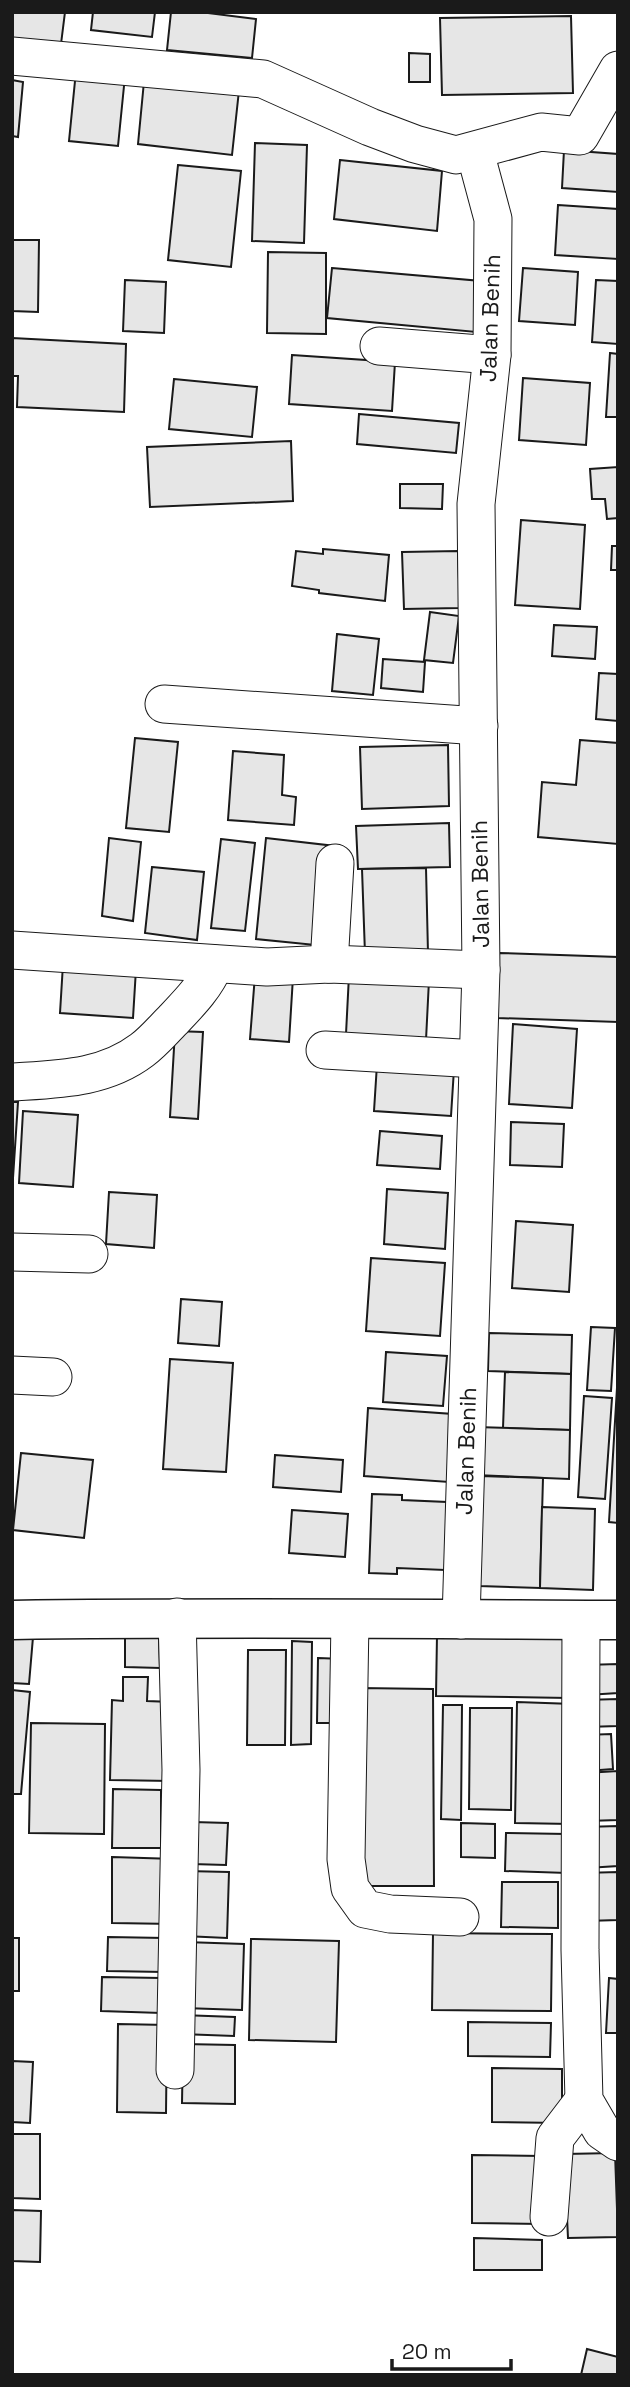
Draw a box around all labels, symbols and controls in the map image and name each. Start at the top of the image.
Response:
street label: Jalan Benih [473,254,507,382]
street label: Jalan Benih [464,820,496,948]
street label: Jalan Benih [449,1387,483,1515]
scale bar [392,2328,511,2372]
text: 20 m [402,2338,452,2365]

